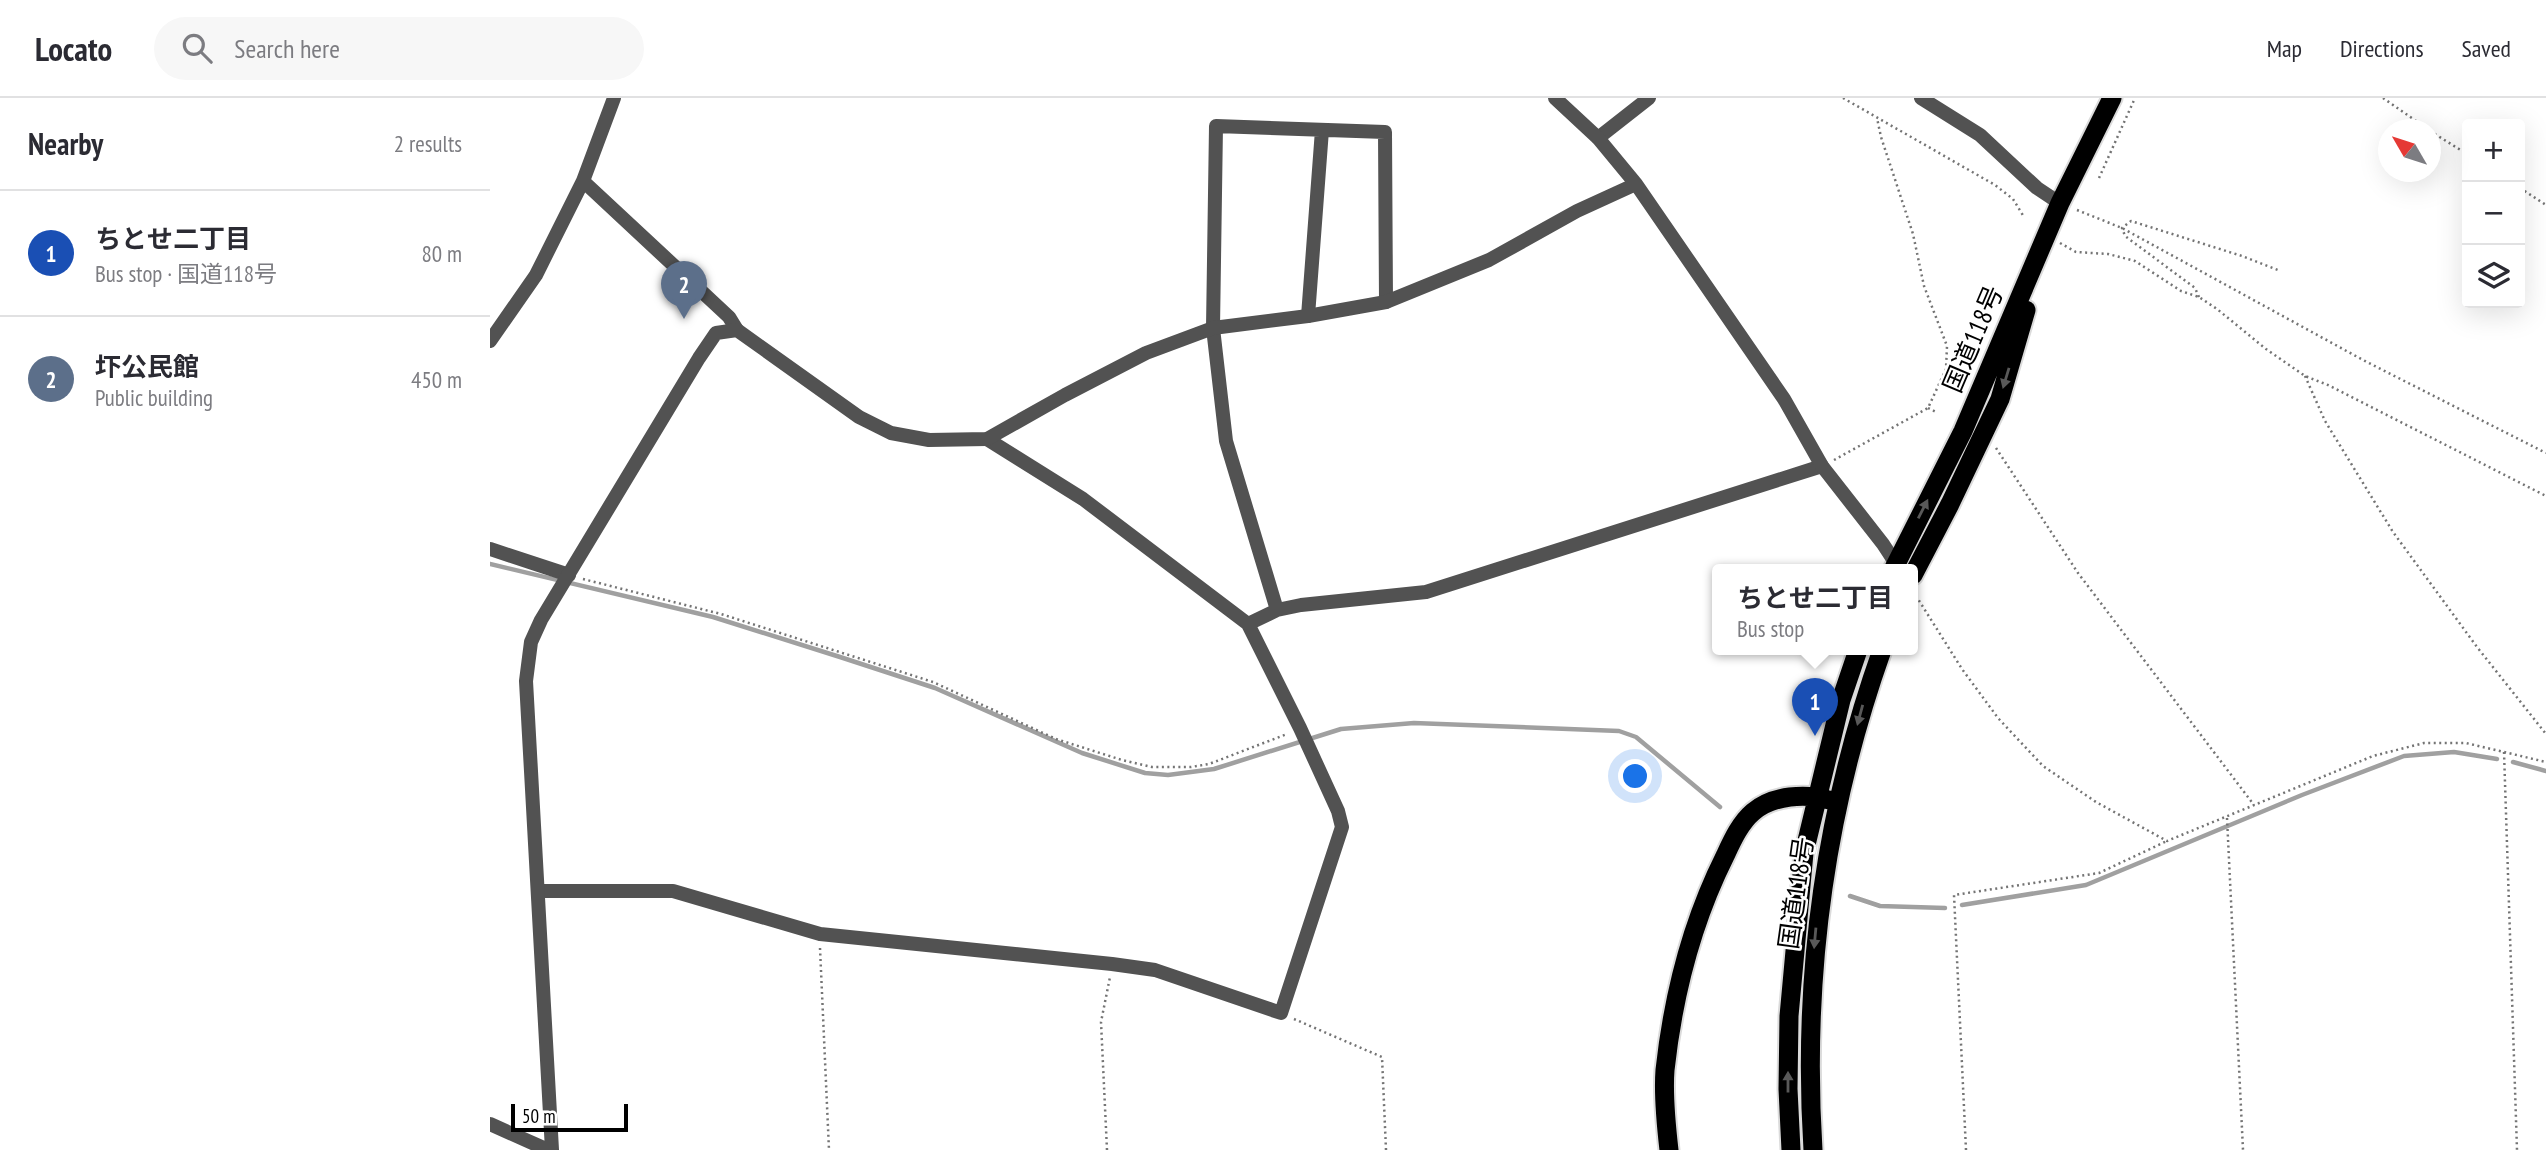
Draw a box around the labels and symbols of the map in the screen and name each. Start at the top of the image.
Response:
north arrow [2378,119,2441,182]
pin: 2 [661,261,707,319]
street label: 国道118号 [1935,280,2010,397]
one-way arrow [2000,368,2010,389]
one-way arrow [1918,499,1929,519]
pin: 1 [1792,678,1838,736]
one-way arrow [1854,704,1865,726]
your location [1618,759,1652,793]
street label: 国道118号 [1771,835,1820,951]
one-way arrow [1809,927,1820,949]
one-way arrow [1782,1071,1794,1093]
scale bar [511,1101,628,1133]

